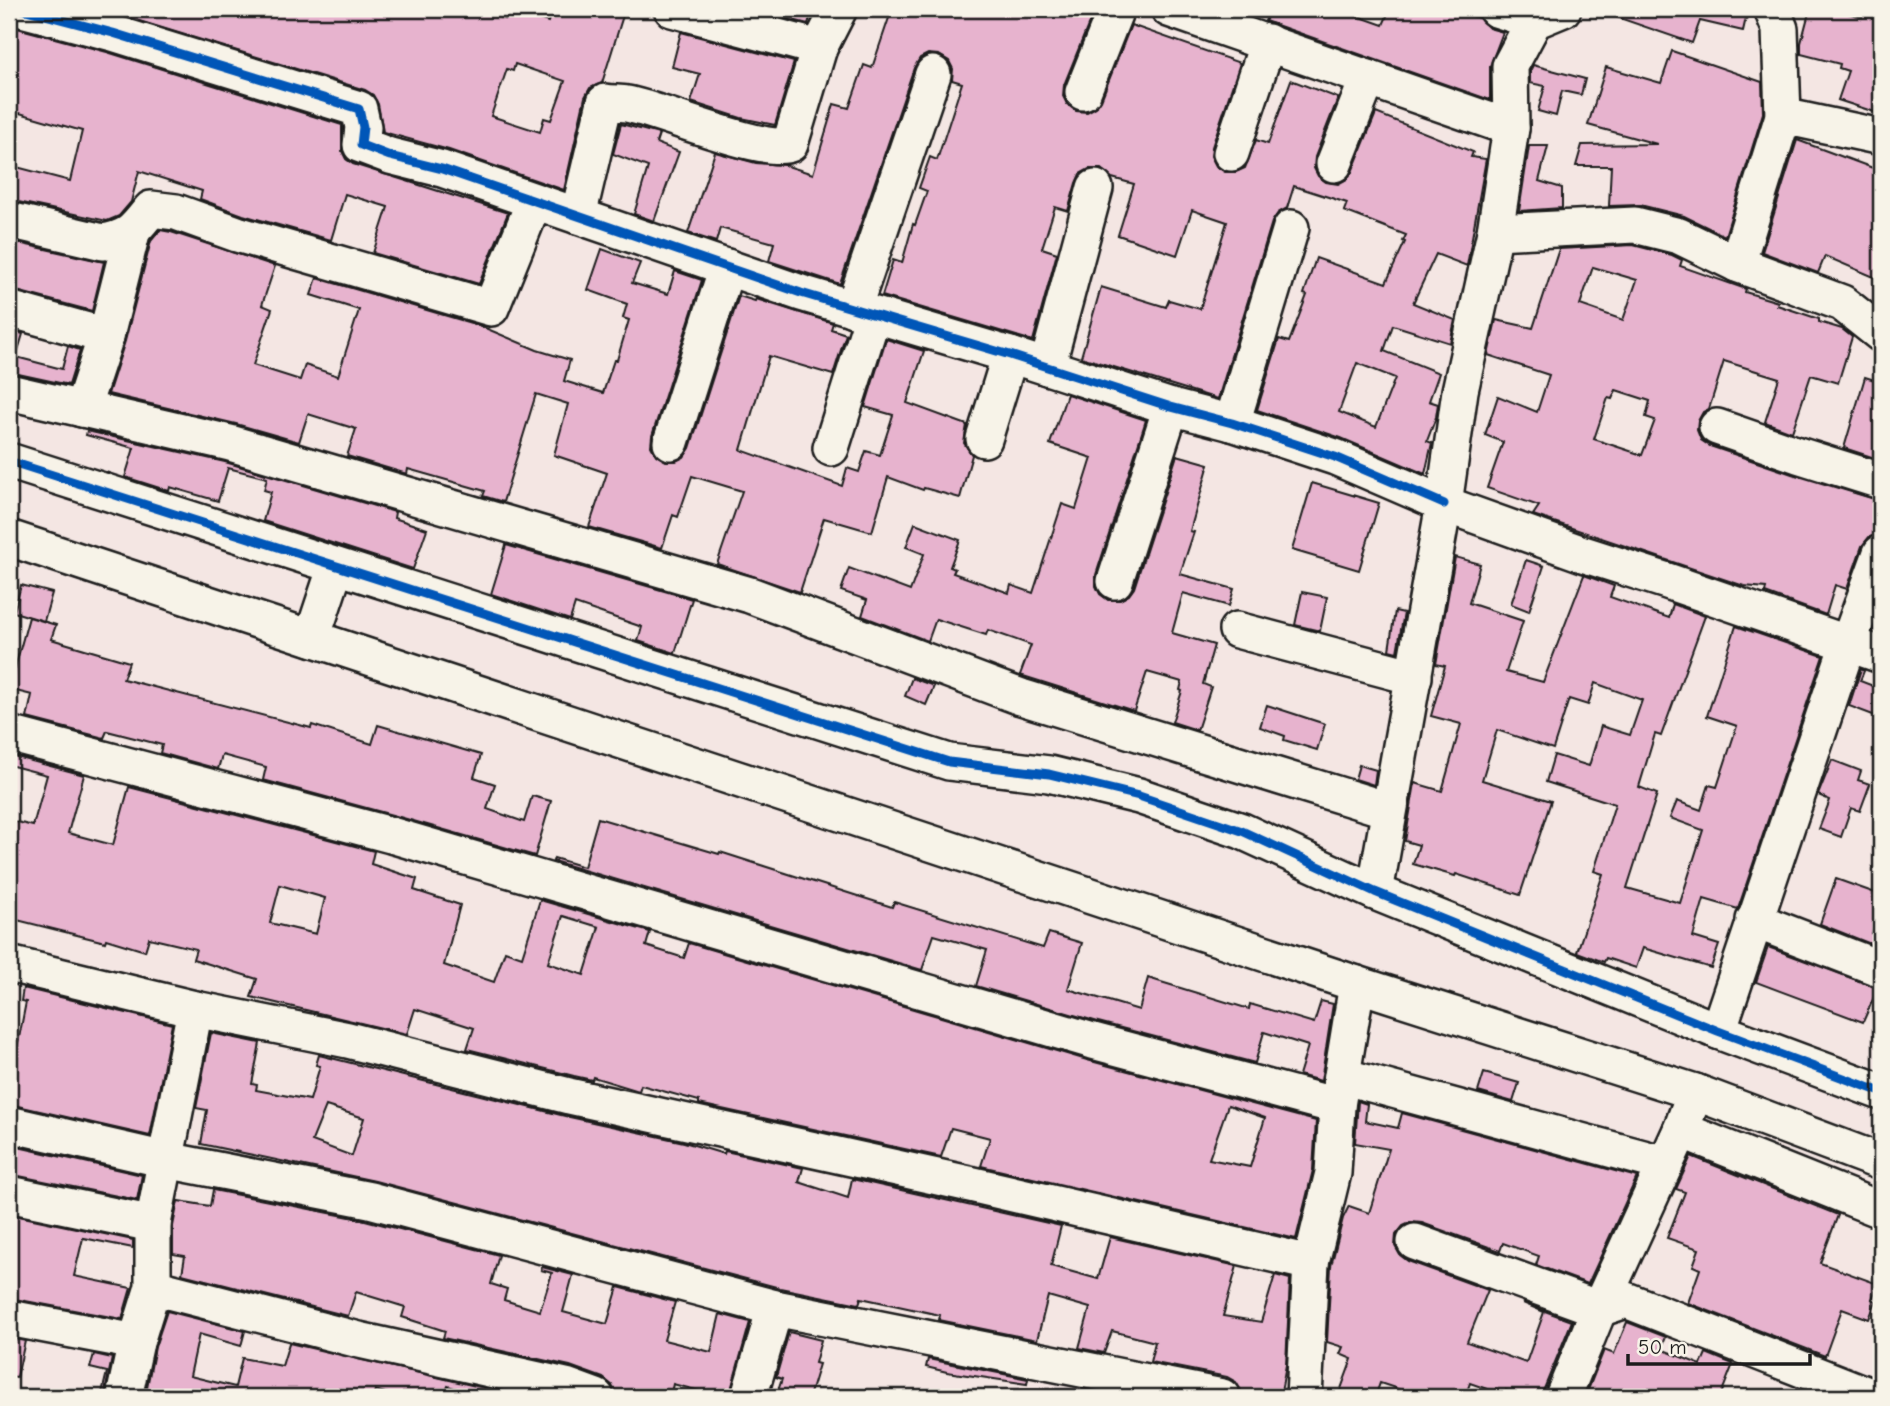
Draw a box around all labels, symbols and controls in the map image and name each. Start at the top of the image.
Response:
scale bar [1628,1322,1810,1366]
text: 50 m [1638,1335,1687,1359]

